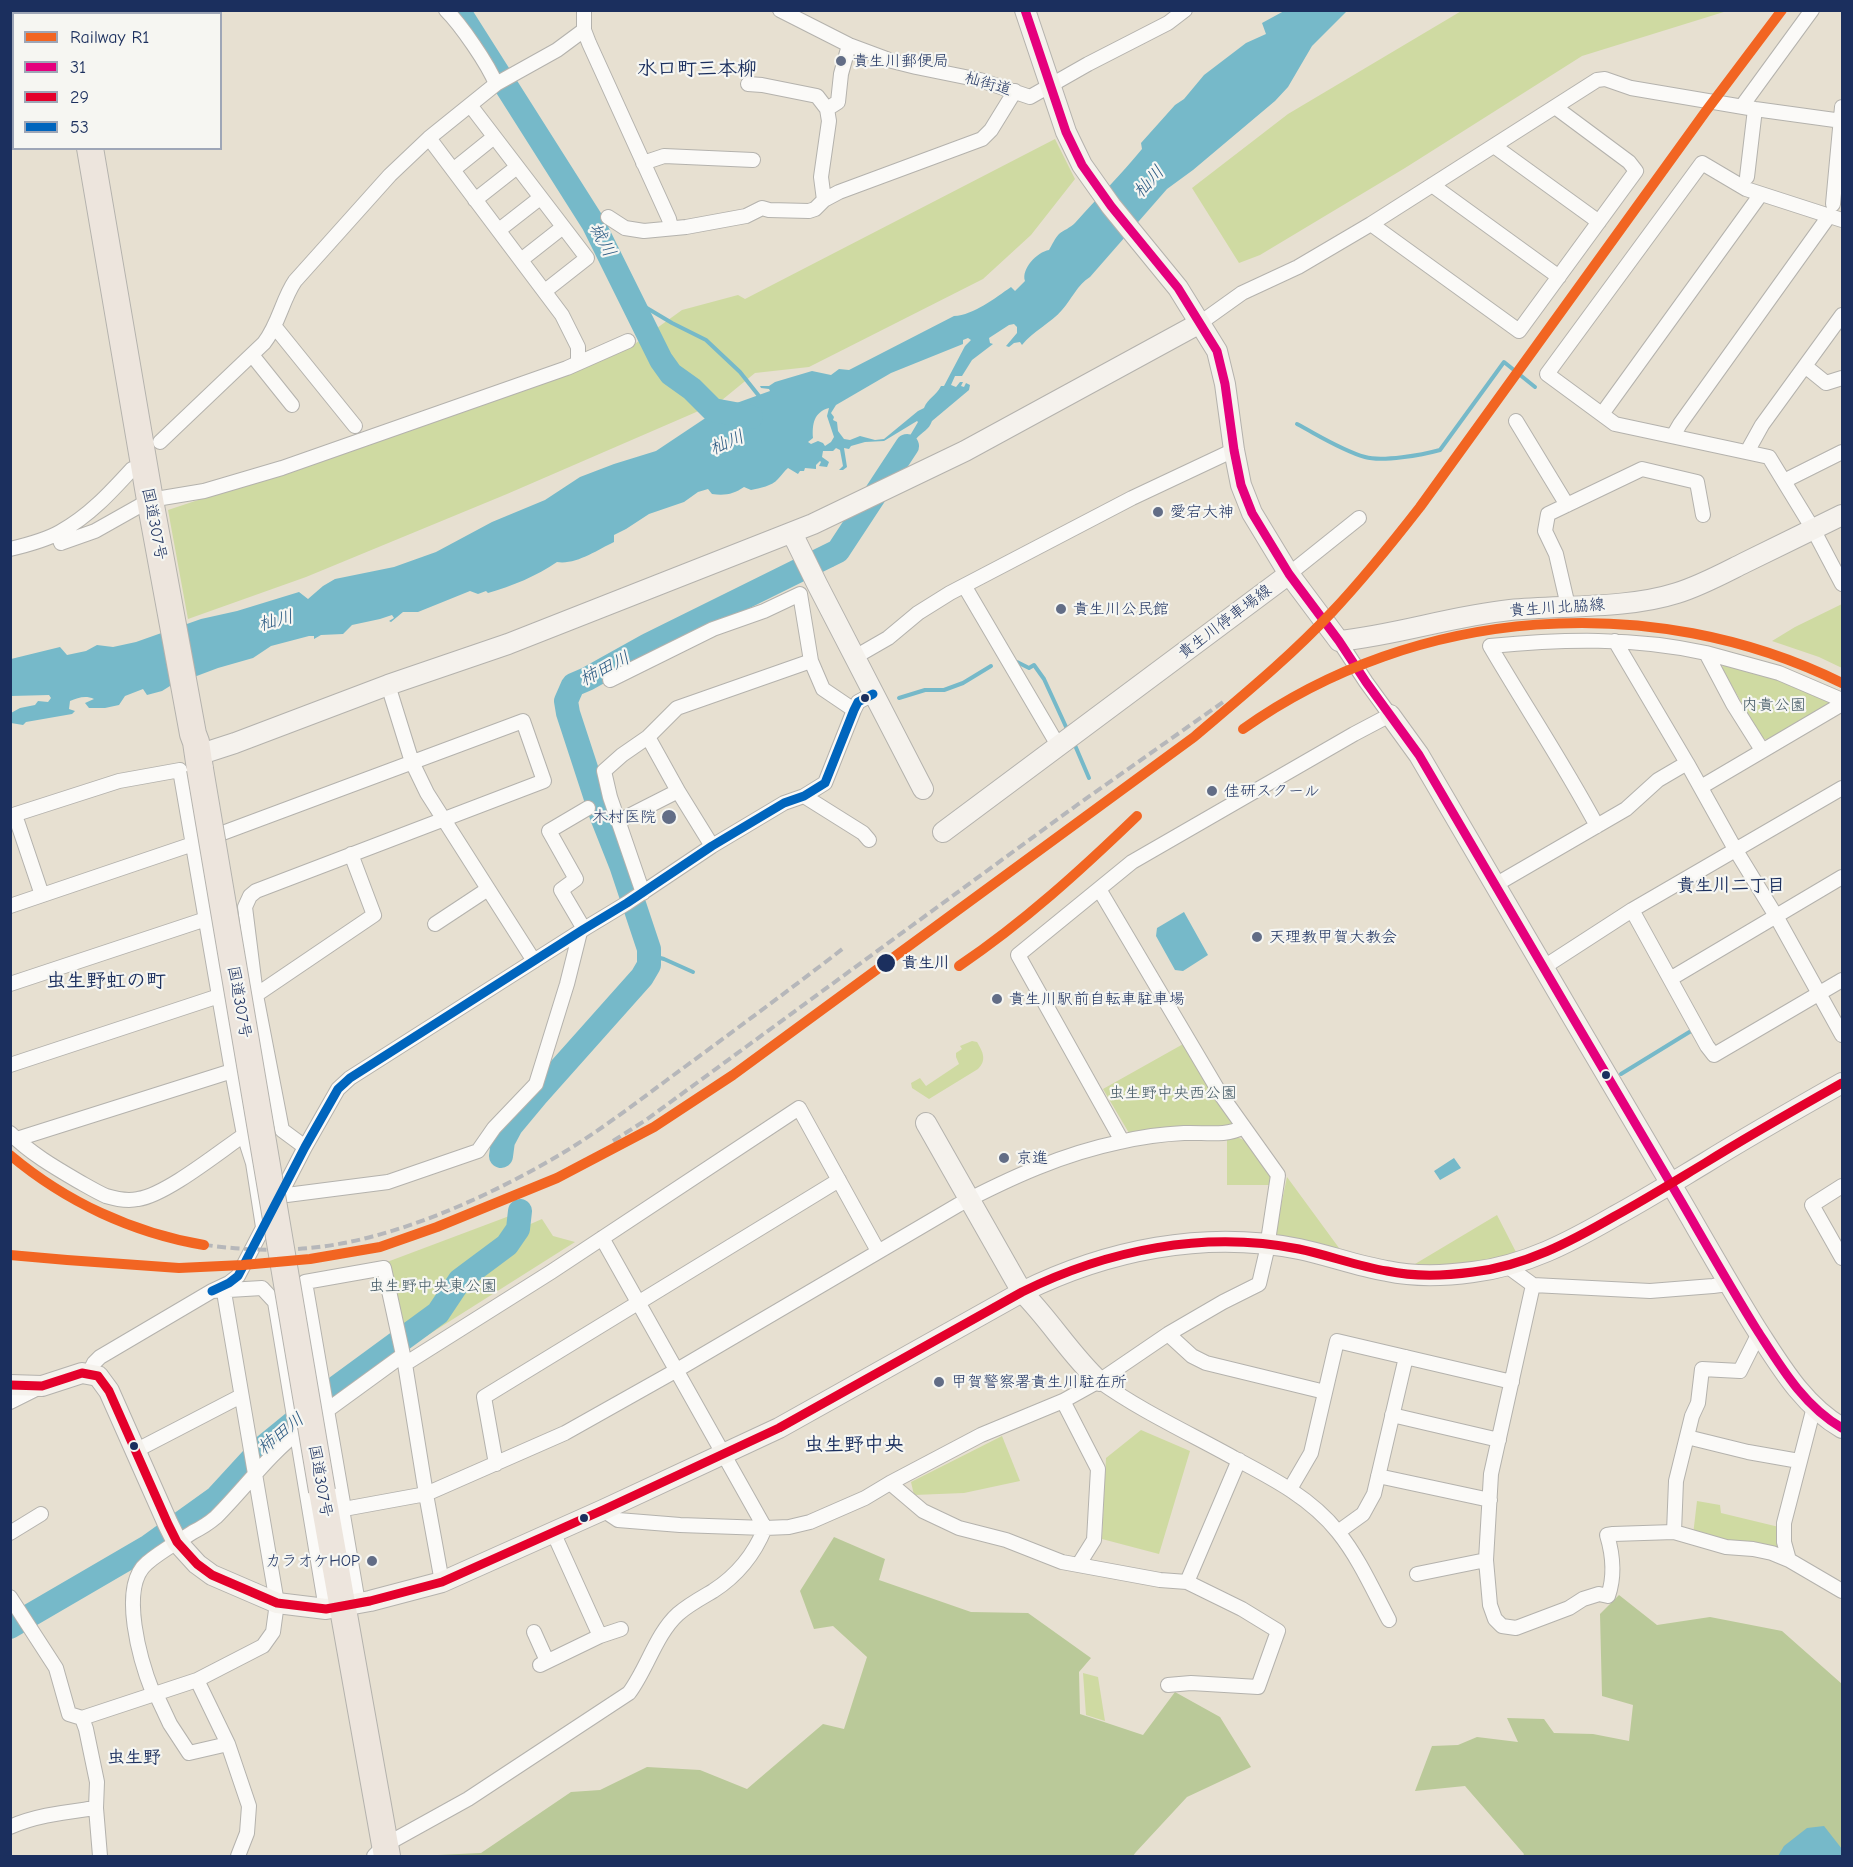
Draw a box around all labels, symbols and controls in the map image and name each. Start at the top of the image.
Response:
legend [12,12,222,150]
text: Railway R1 [70,27,149,48]
place label: 貴生川郵便局 [853,51,949,71]
marker: 貴生川郵便局 [834,54,848,68]
text: 31 [70,57,86,78]
district label: 水口町三本柳 [637,57,757,81]
street label: 杣街道 [962,68,1014,100]
text: 29 [70,87,89,108]
text: 53 [70,117,89,138]
water label: 杣川 [1129,161,1169,203]
water label: 城川 [584,219,620,261]
water label: 杣川 [706,426,748,460]
street label: 国道307号 [138,486,170,562]
place label: 愛宕大神 [1170,502,1234,522]
marker: 愛宕大神 [1151,505,1165,519]
street label: 貴生川停車場線 [1174,581,1276,663]
street label: 貴生川北脇線 [1508,595,1606,621]
place label: 貴生川公民館 [1073,599,1169,619]
marker: 貴生川公民館 [1054,602,1068,616]
water label: 杣川 [256,606,296,636]
water label: 柿田川 [576,647,634,691]
unlabelled marker [859,692,871,704]
park label: 内貴公園 [1742,695,1806,715]
place label: 佳研スクール [1224,781,1320,801]
marker: 佳研スクール [1205,784,1219,798]
place label: 木村医院 [592,807,656,827]
marker: 木村医院 [660,808,678,826]
district label: 貴生川二丁目 [1677,875,1785,897]
place label: 天理教甲賀大教会 [1269,927,1397,947]
marker: 天理教甲賀大教会 [1250,930,1264,944]
marker: 貴生川 [875,952,897,974]
place label: 貴生川 [902,953,950,973]
street label: 国道307号 [223,964,255,1040]
district label: 虫生野虹の町 [46,969,166,993]
place label: 貴生川駅前自転車駐車場 [1009,989,1185,1009]
marker: 貴生川駅前自転車駐車場 [990,992,1004,1006]
unlabelled marker [1600,1069,1612,1081]
park label: 虫生野中央西公園 [1109,1083,1237,1103]
place label: 京進 [1016,1148,1048,1168]
marker: 京進 [997,1151,1011,1165]
park label: 虫生野中央東公園 [369,1276,497,1296]
place label: 甲賀警察署貴生川駐在所 [951,1372,1127,1392]
marker: 甲賀警察署貴生川駐在所 [932,1375,946,1389]
water label: 柿田川 [253,1409,309,1459]
district label: 虫生野中央 [804,1433,904,1457]
unlabelled marker [128,1440,140,1452]
street label: 国道307号 [304,1443,336,1519]
unlabelled marker [578,1512,590,1524]
place label: カラオケHOP [265,1551,360,1571]
marker: カラオケHOP [365,1554,379,1568]
district label: 虫生野 [107,1747,161,1769]

